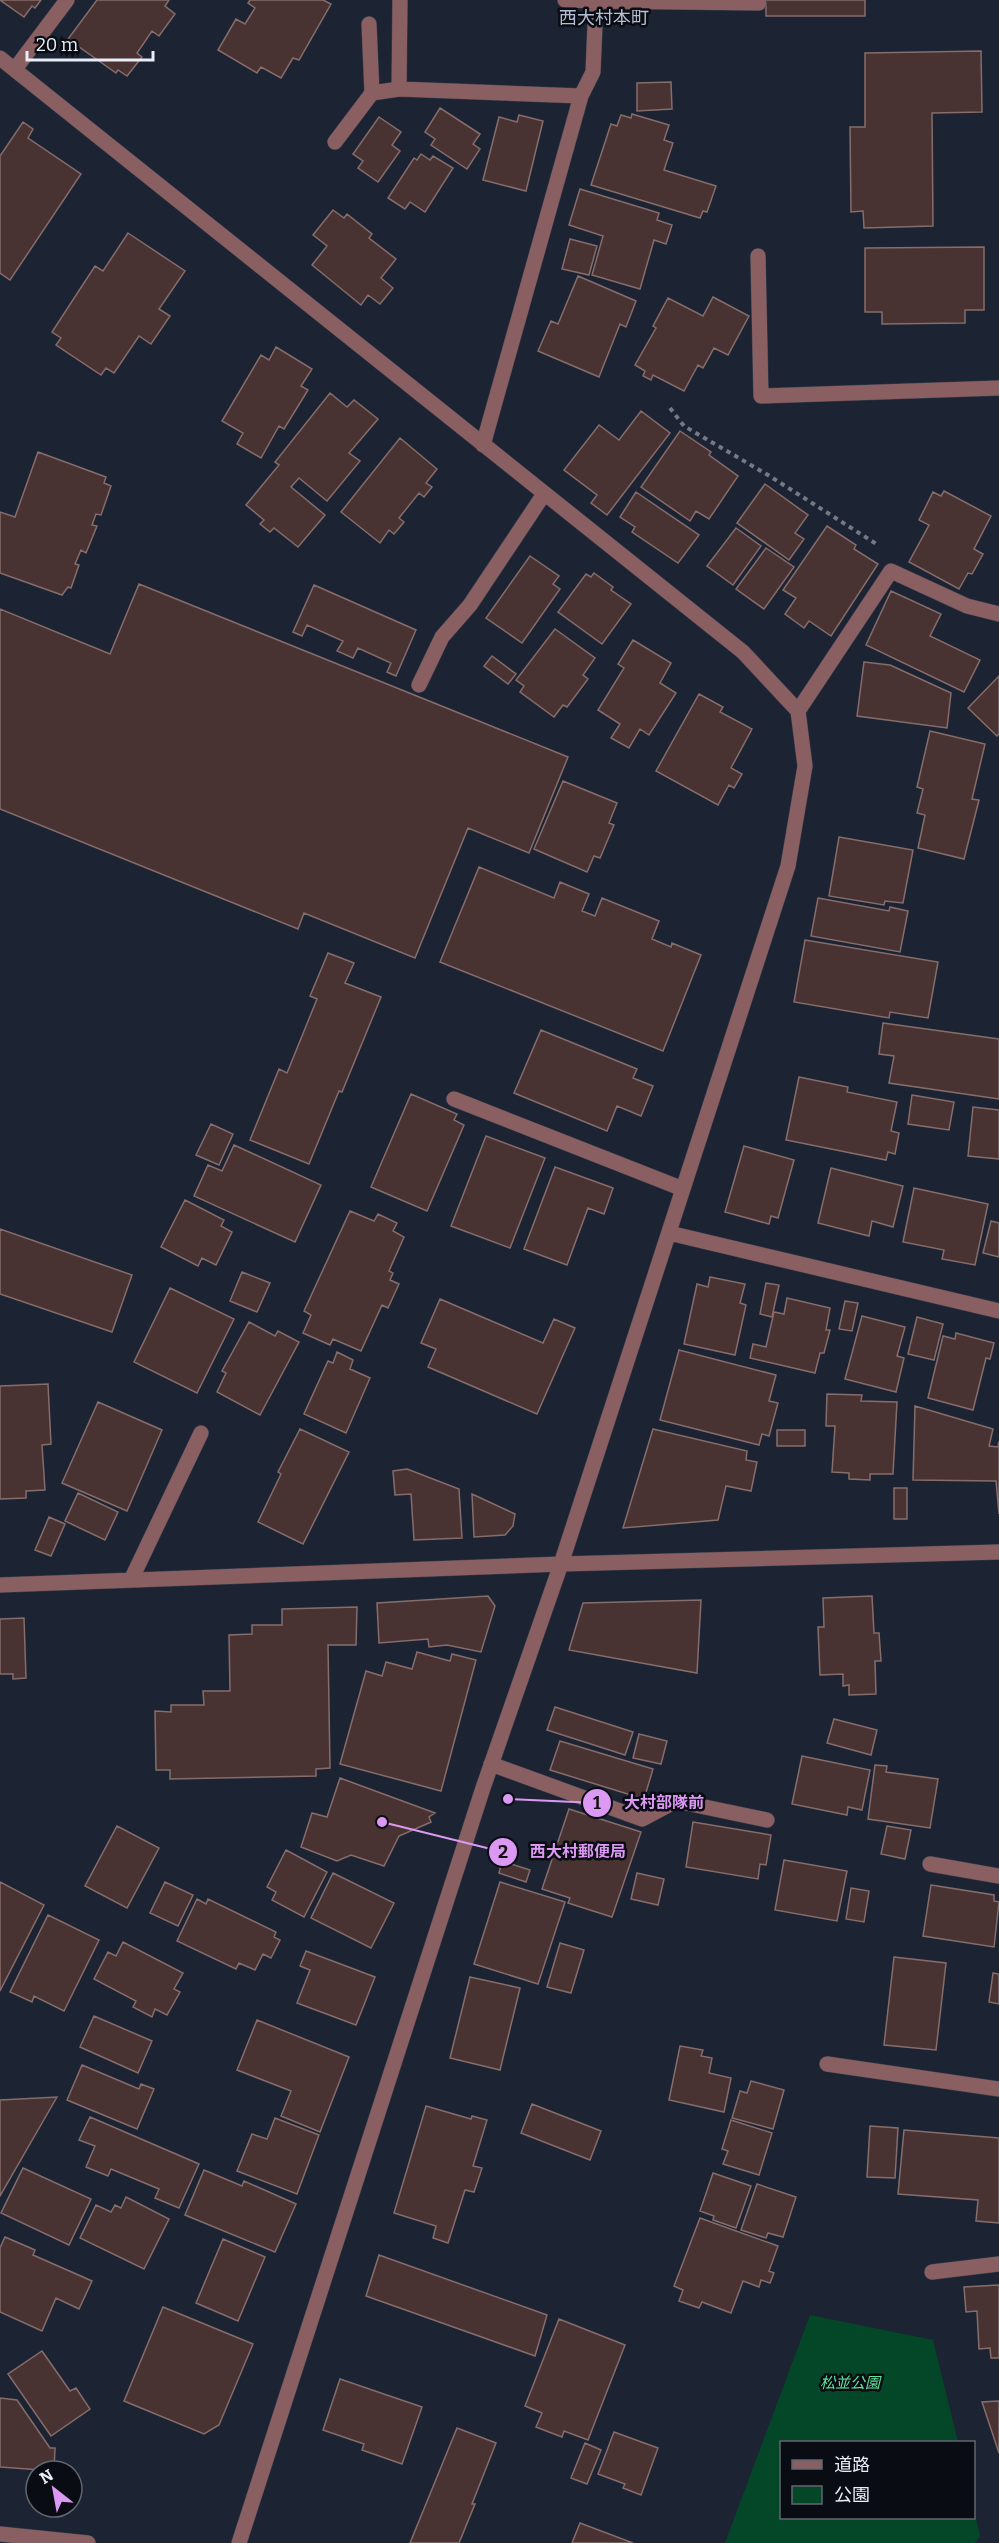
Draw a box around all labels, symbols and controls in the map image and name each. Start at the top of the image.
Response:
district label: 西大村本町 [559,7,649,29]
scale bar [27,24,153,62]
text: 20 m [36,34,78,56]
callout: 大村部隊前 [582,1786,716,1820]
text: 1 [593,1792,601,1814]
text: 大村部隊前 [624,1793,704,1812]
callout: 西大村郵便局 [488,1835,638,1869]
text: 2 [498,1841,508,1863]
text: 西大村郵便局 [530,1842,626,1861]
park label: 松並公園 [820,2374,882,2392]
legend [780,2441,975,2519]
text: 道路 [834,2454,870,2476]
north arrow [24,2459,84,2519]
text: N [36,2465,57,2488]
text: 公園 [834,2484,870,2506]

